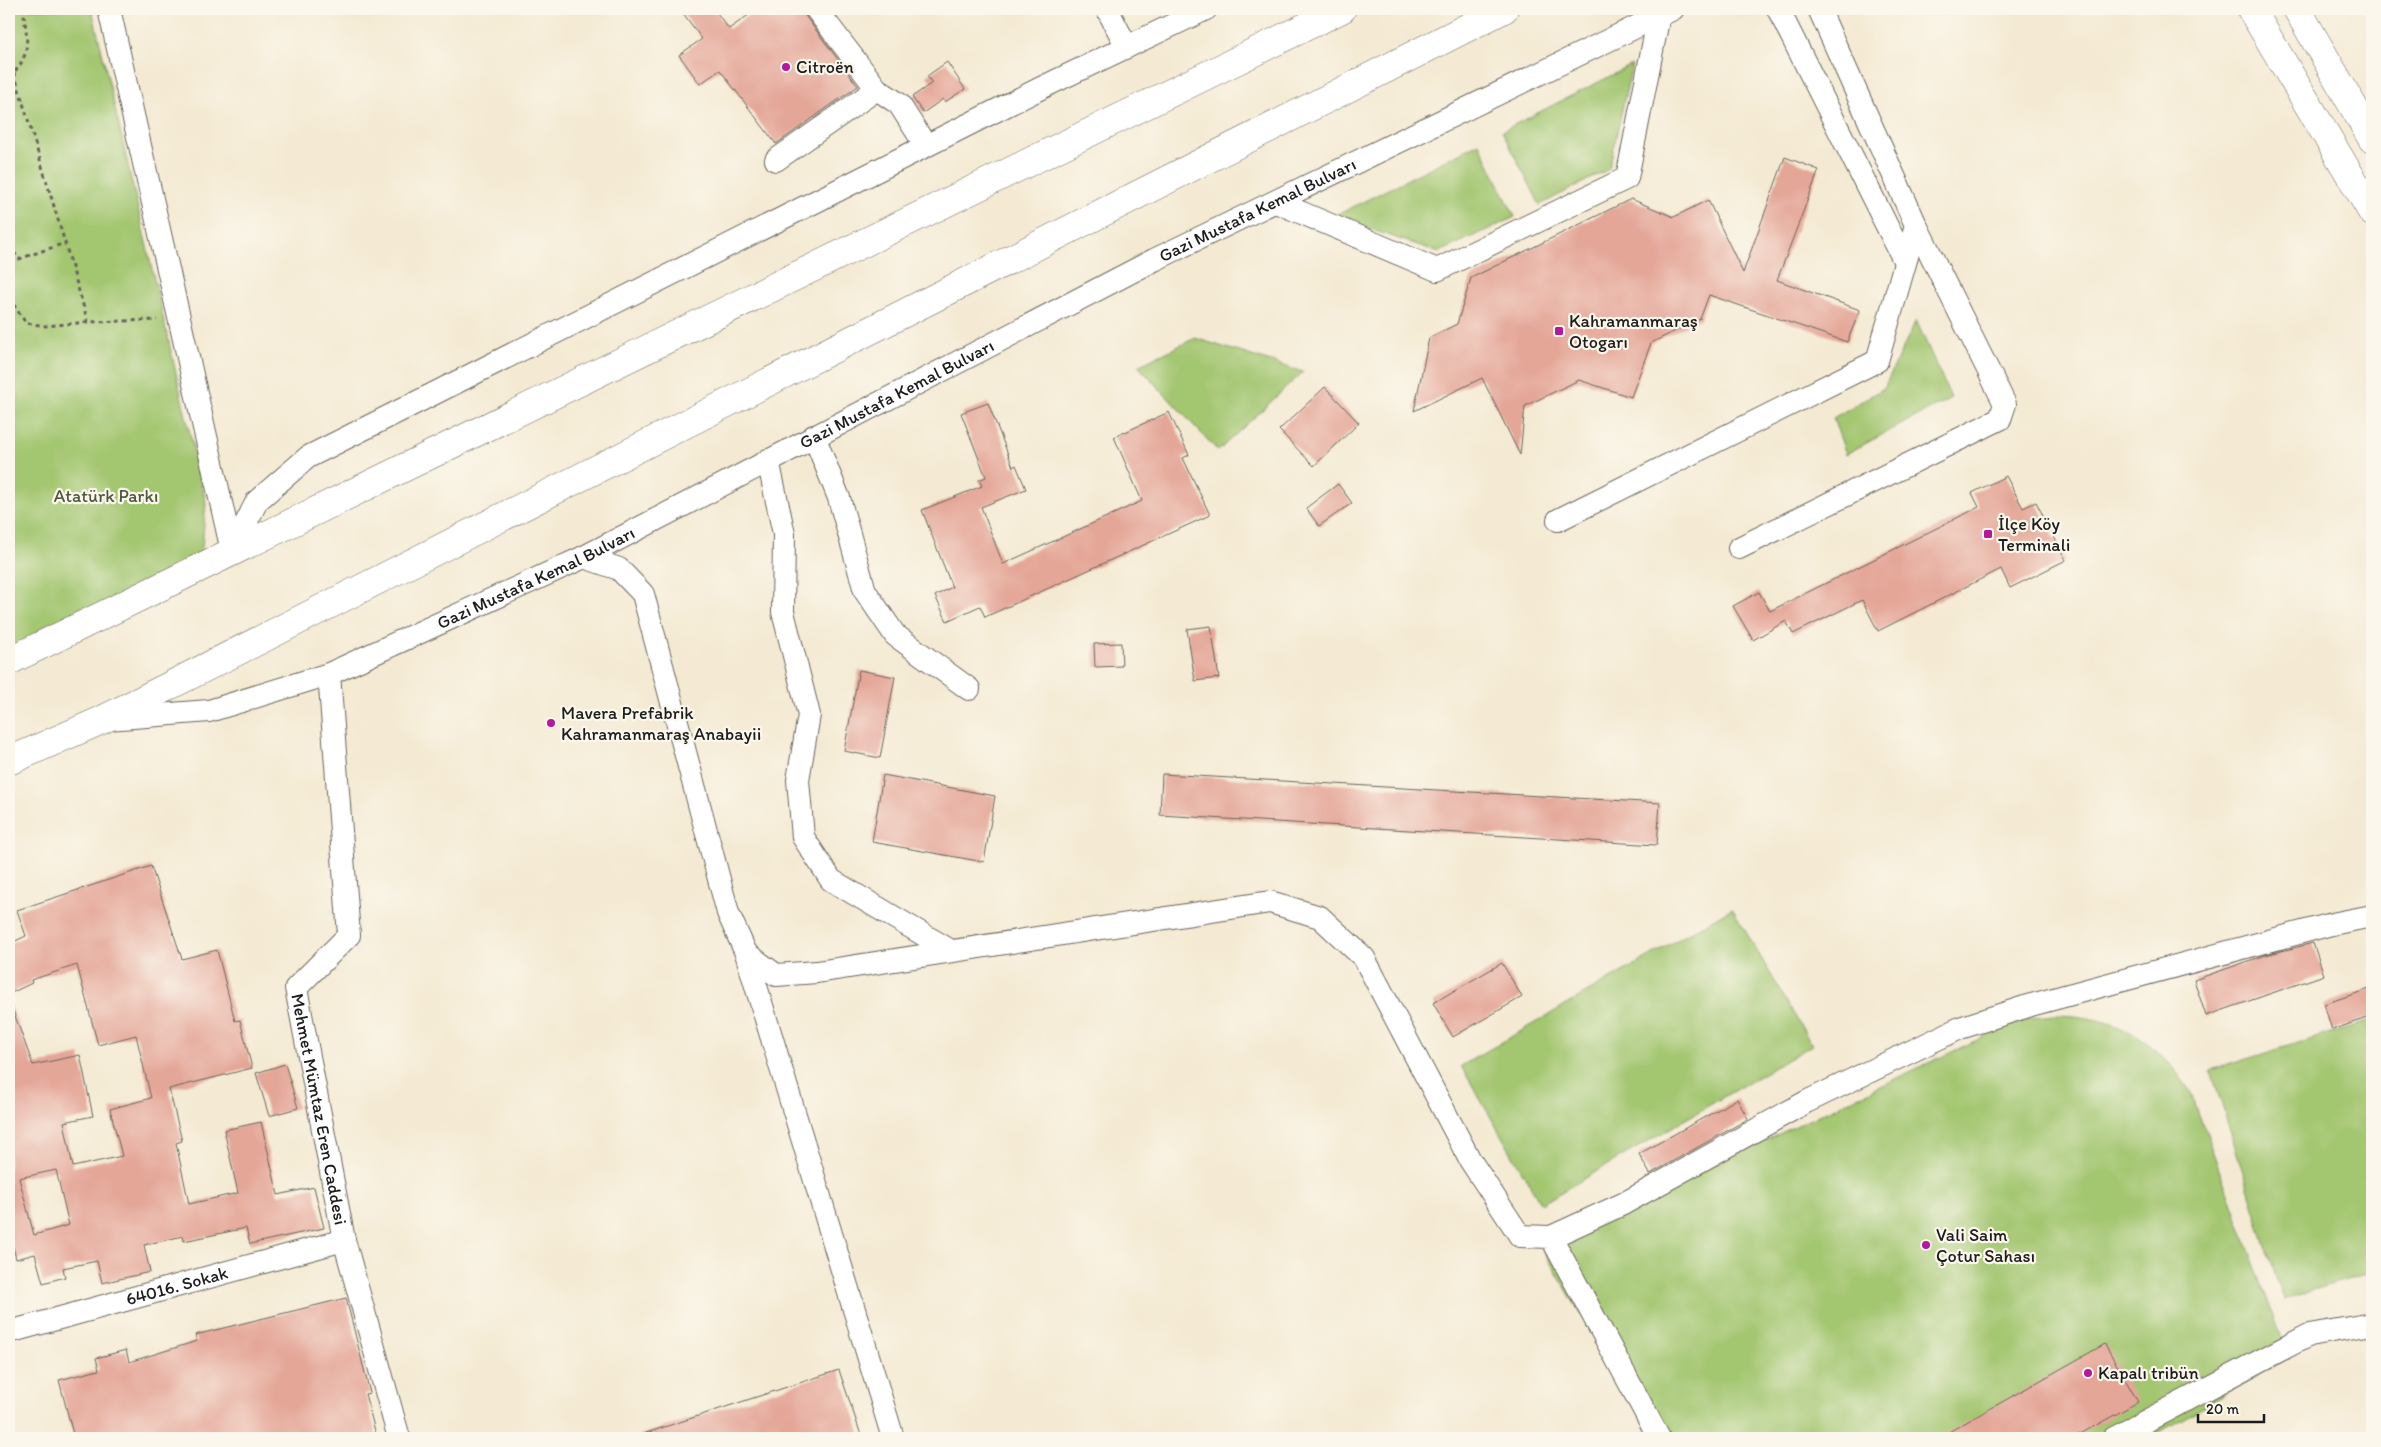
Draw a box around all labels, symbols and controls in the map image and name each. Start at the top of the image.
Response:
place label: Citroën [796,56,854,78]
marker: Citroën [780,61,792,73]
street label: Gazi Mustafa Kemal Bulvarı [1155,153,1359,267]
place label: Kahramanmaraş Otogarı [1569,310,1698,353]
marker: Kahramanmaraş Otogarı [1553,325,1565,337]
street label: Gazi Mustafa Kemal Bulvarı [796,334,998,454]
park label: Atatürk Parkı [54,485,158,507]
place label: İlçe Köy Terminali [1998,513,2070,556]
street label: Gazi Mustafa Kemal Bulvarı [433,522,638,634]
marker: İlçe Köy Terminali [1982,528,1994,540]
place label: Mavera Prefabrik Kahramanmaraş Anabayii [561,702,761,745]
marker: Mavera Prefabrik Kahramanmaraş Anabayii [545,717,557,729]
street label: Mehmet Mümtaz Eren Caddesi [286,992,352,1227]
place label: Vali Saim Çotur Sahası [1936,1224,2035,1267]
marker: Vali Saim Çotur Sahası [1920,1239,1932,1251]
street label: 64016. Sokak [123,1261,230,1310]
place label: Kapalı tribün [2098,1362,2199,1384]
marker: Kapalı tribün [2082,1367,2094,1379]
scale bar [2198,1392,2265,1424]
text: 20 m [2206,1400,2240,1418]

